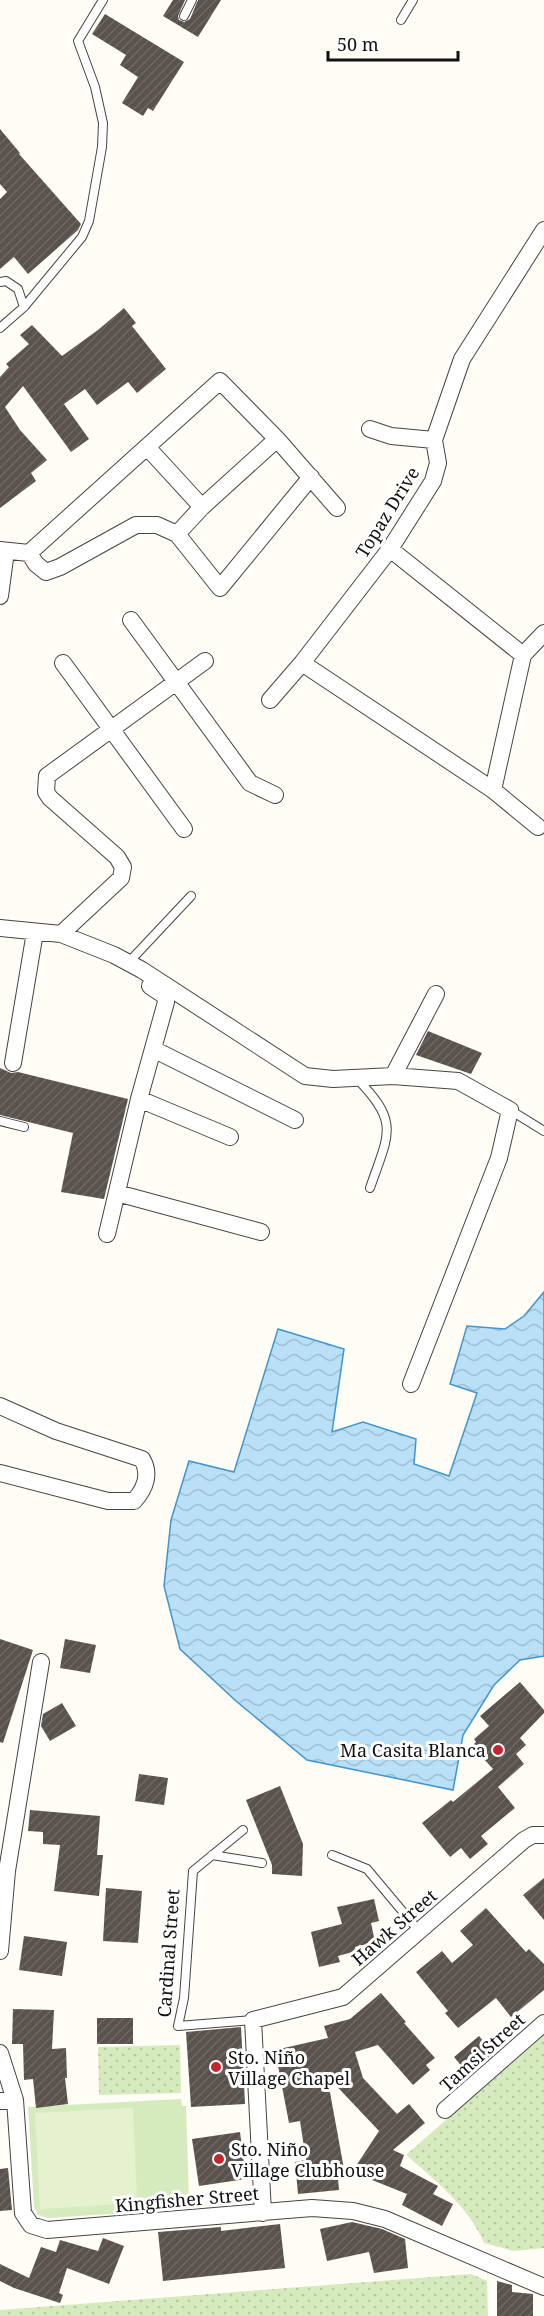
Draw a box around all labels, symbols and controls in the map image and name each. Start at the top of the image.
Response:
scale bar [328,24,458,62]
text: 50 m [337,32,379,56]
street label: Topaz Drive [350,462,424,562]
place label: Ma Casita Blanca [340,1738,486,1762]
marker: Ma Casita Blanca [491,1743,505,1757]
street label: Hawk Street [346,1883,442,1971]
street label: Cardinal Street [152,1888,184,2018]
street label: Tamsi Street [434,2007,530,2097]
place label: Sto. Niño Village Chapel [228,2045,350,2090]
marker: Sto. Niño Village Chapel [209,2060,223,2074]
place label: Sto. Niño Village Clubhouse [231,2137,384,2182]
marker: Sto. Niño Village Clubhouse [212,2152,226,2166]
street label: Kingfisher Street [114,2181,260,2217]

